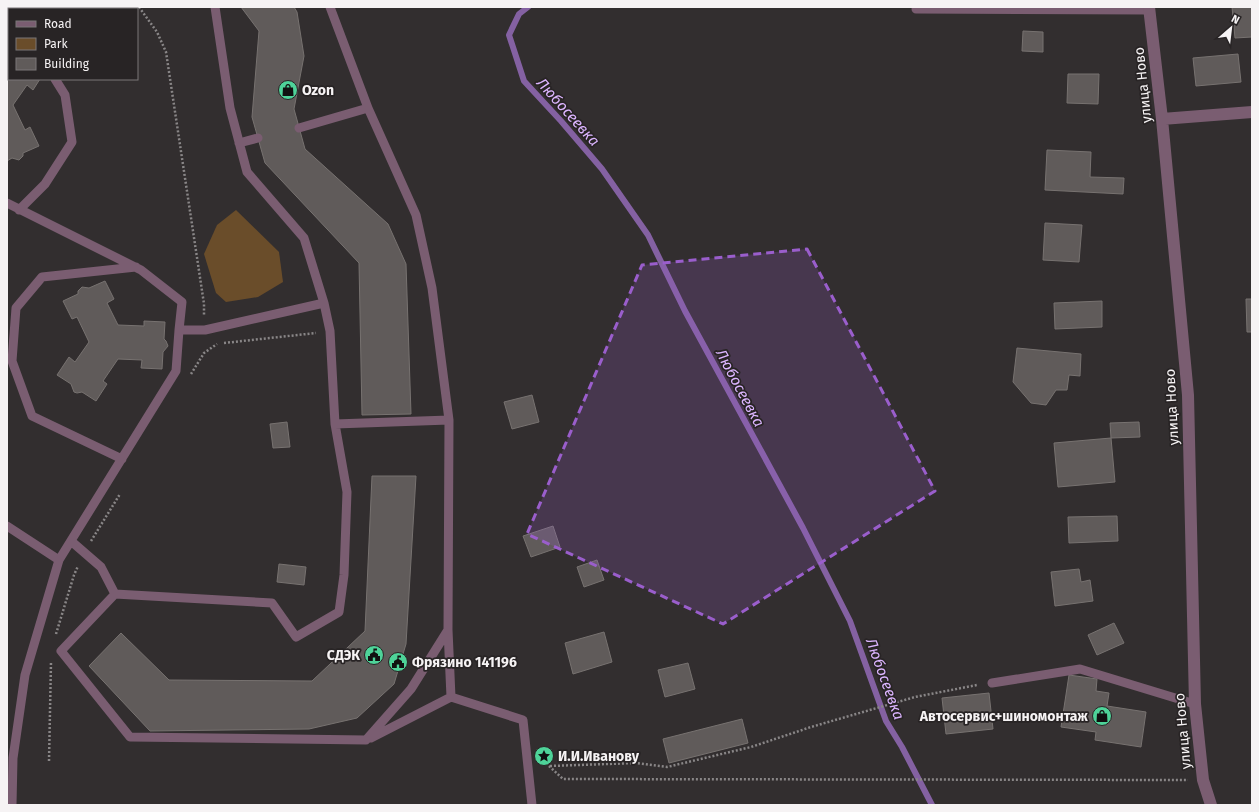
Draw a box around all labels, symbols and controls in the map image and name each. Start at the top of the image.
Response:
legend [8,8,138,80]
north arrow [1211,8,1251,48]
text: N [1229,12,1242,27]
text: Road [44,17,72,31]
text: Park [44,37,68,51]
street label: улица Ново [1131,46,1155,124]
text: Building [44,57,90,71]
water label: Любосеевка [532,73,603,150]
shop icon: Ozon [277,79,299,101]
place label: Ozon [302,82,334,99]
water label: Любосеевка [712,345,768,430]
street label: улица Ново [1162,368,1182,446]
water label: Любосеевка [862,635,908,722]
public building icon: СДЭК [363,644,385,666]
place label: СДЭК [327,647,360,664]
public building icon: Фрязино 141196 [387,651,409,673]
place label: Фрязино 141196 [412,654,517,671]
street label: улица Ново [1171,692,1195,770]
shop icon: Автосервис+шиномонтаж [1091,705,1113,727]
place label: Автосервис+шиномонтаж [919,708,1088,725]
place icon: И.И.Иванову [533,745,555,767]
place label: И.И.Иванову [558,748,640,765]

